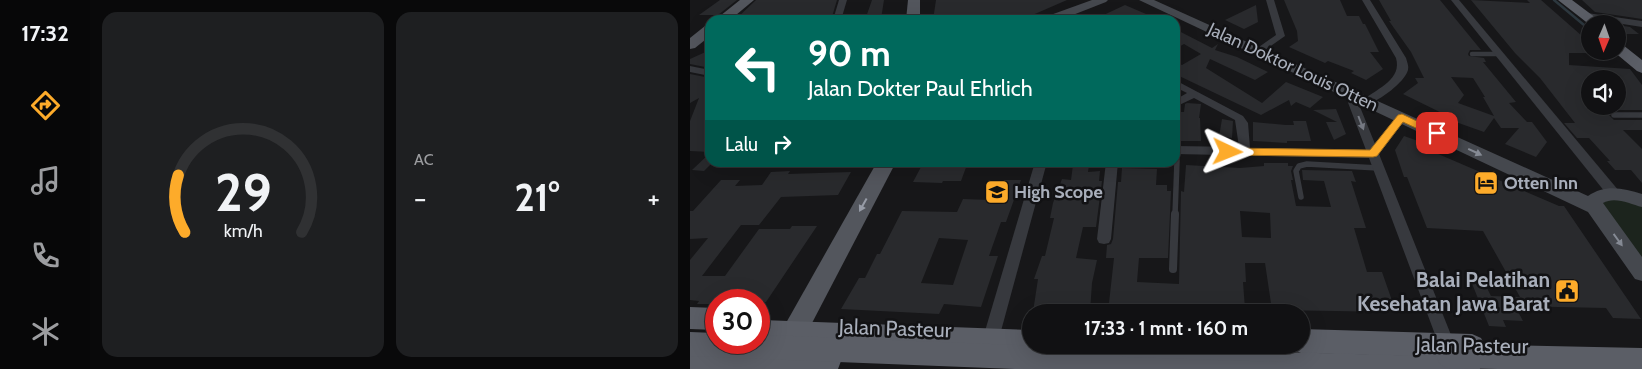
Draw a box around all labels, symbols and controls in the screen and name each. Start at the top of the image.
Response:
north arrow [1581,15,1626,60]
map controls [1581,15,1626,115]
street label: Jalan Doktor Louis Otten [1203,17,1382,116]
text: 17:32 [21,20,69,47]
text: 90 m [808,32,891,75]
icon: left [725,35,790,100]
button: sound [1581,70,1626,115]
text: Jalan Dokter Paul Ehrlich [808,75,1033,102]
icon: directions [28,88,63,123]
pin [1416,112,1458,154]
one-way arrow [1357,116,1365,131]
icon: arrive [1423,119,1451,147]
position arrow [1201,125,1253,177]
icon: right [768,130,796,158]
text: Lalu [725,133,758,156]
one-way arrow [1468,147,1483,156]
text: AC [414,150,434,169]
text: 29 [215,161,271,224]
icon: music [28,163,63,198]
hotel icon: Otten Inn [1473,170,1499,196]
place label: Otten Inn [1504,172,1578,194]
text: 21° [514,174,560,221]
school or university icon: High Scope [984,179,1010,205]
text: − [414,181,426,215]
text: + [648,181,660,215]
place label: High Scope [1014,181,1103,203]
one-way arrow [859,199,868,212]
text: km/h [223,220,263,241]
one-way arrow [1613,233,1623,247]
icon: phone [28,238,63,273]
place label: Balai Pelatihan Kesehatan Jawa Barat [1357,267,1550,316]
public building icon: Balai Pelatihan Kesehatan Jawa Barat [1554,278,1580,304]
speed limit sign: 30 [705,289,770,354]
icon: climate [28,314,63,349]
street label: Jalan Pasteur [837,314,952,342]
text: 17:33 · 1 mnt · 160 m [1084,317,1248,340]
street label: Jalan Pasteur [1414,332,1529,358]

